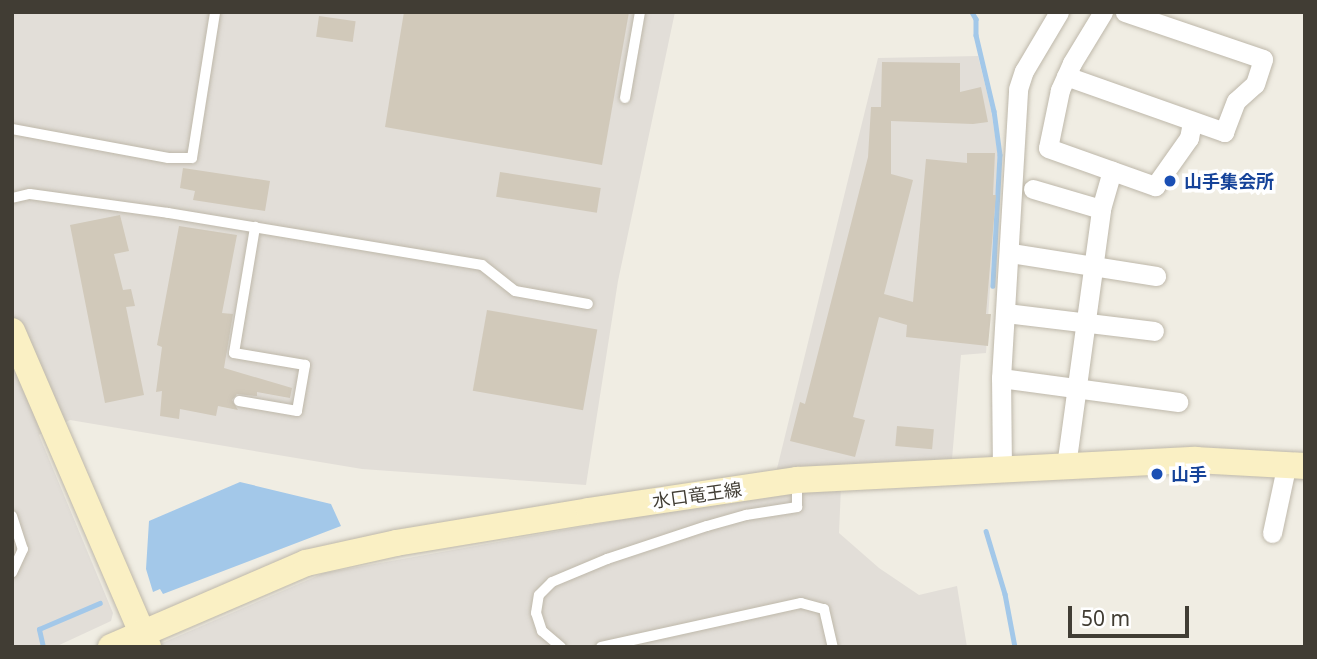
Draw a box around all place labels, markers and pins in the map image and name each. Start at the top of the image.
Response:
place label: 山手集会所 [1184,170,1274,192]
marker: 山手集会所 [1162,173,1178,189]
place label: 山手 [1171,463,1207,485]
marker: 山手 [1149,466,1165,482]

